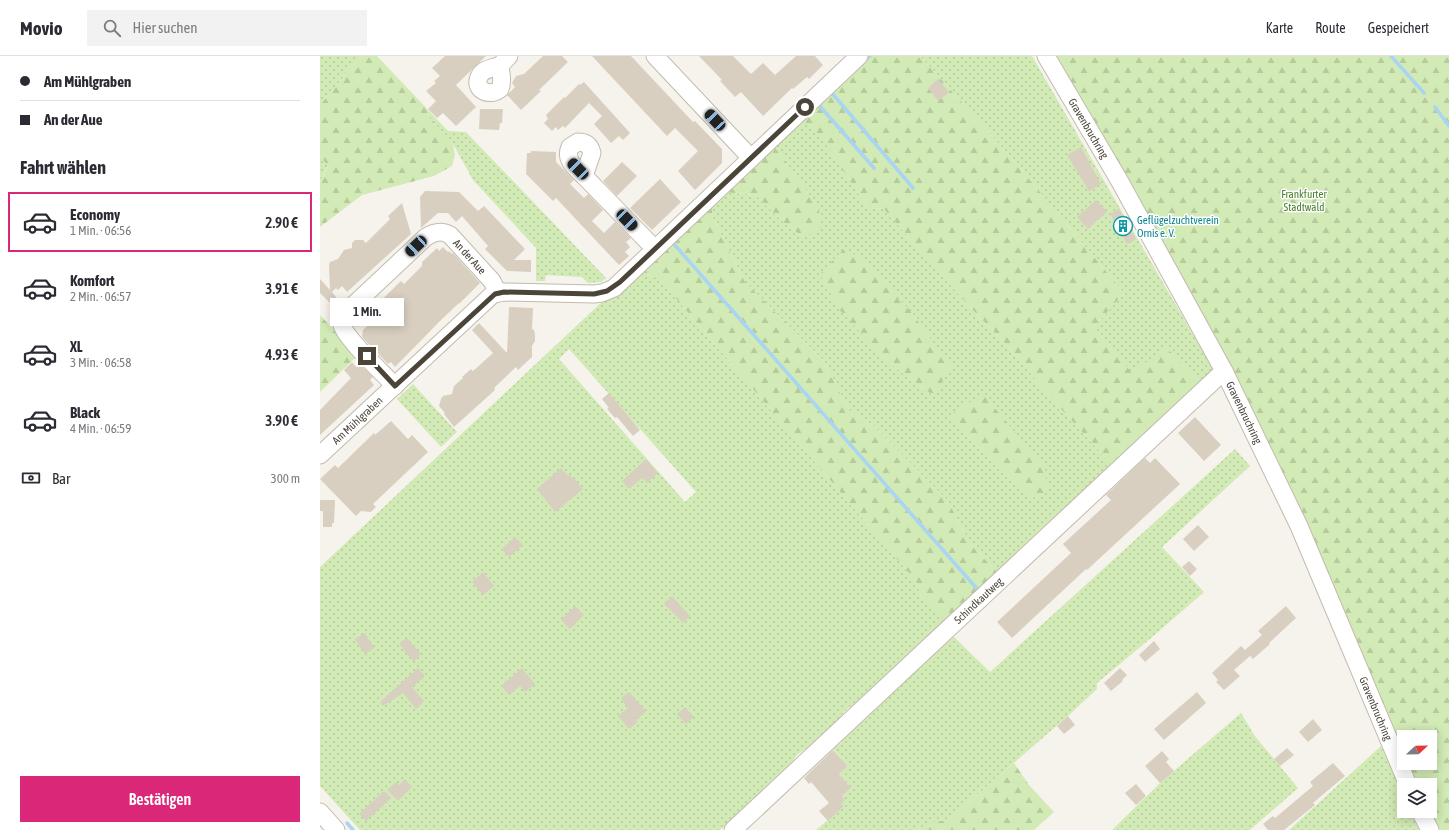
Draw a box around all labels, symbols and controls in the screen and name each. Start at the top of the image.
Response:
search box [87,10,367,46]
text: Movio [20,17,63,39]
icon: search [101,17,123,39]
text: Hier suchen [133,19,198,36]
text: Karte [1266,20,1293,36]
text: Route [1315,20,1346,36]
text: Gespeichert [1368,20,1429,36]
text: Am Mühlgraben [44,73,131,90]
street label: Gravenbruchring [1066,96,1111,161]
route start [796,98,814,116]
car [702,107,728,133]
text: An der Aue [44,111,103,128]
car [565,156,591,182]
text: Fahrt wählen [20,157,106,178]
park label: Frankfurter Stadtwald [1281,188,1327,213]
icon: car [22,204,58,240]
text: Economy [70,206,120,223]
car [614,207,640,233]
text: 2.90 € [265,214,298,231]
place label: Geflügelzuchtverein Ornis e. V. [1137,214,1219,239]
building icon: Geflügelzuchtverein Ornis e. V. [1112,215,1134,237]
text: 1 Min. · 06:56 [70,223,131,238]
car [403,233,429,259]
street label: An der Aue [451,237,489,276]
icon: car [22,270,58,306]
text: Komfort [70,272,115,289]
text: 3.91 € [265,280,298,297]
text: 2 Min. · 06:57 [70,289,131,304]
callout: 1 Min. [330,298,404,326]
text: 1 Min. [353,304,381,319]
icon: car [22,336,58,372]
text: XL [70,338,83,355]
text: 4.93 € [265,346,298,363]
route end [358,347,376,365]
text: 3 Min. · 06:58 [70,355,131,370]
street label: Gravenbruchring [1224,379,1264,446]
street label: Am Mühlgraben [330,394,385,446]
icon: car [22,402,58,438]
text: Black [70,404,100,421]
text: 3.90 € [265,412,298,429]
text: 4 Min. · 06:59 [70,421,131,436]
icon: cash [20,467,42,489]
text: Bar [52,470,71,487]
text: 300 m [271,471,300,486]
street label: Schindkautweg [952,575,1005,626]
street label: Gravenbruchring [1357,675,1395,742]
north arrow [1397,730,1437,770]
map controls [1397,730,1437,818]
button: Bestätigen [20,776,300,822]
button: layers [1397,778,1437,818]

